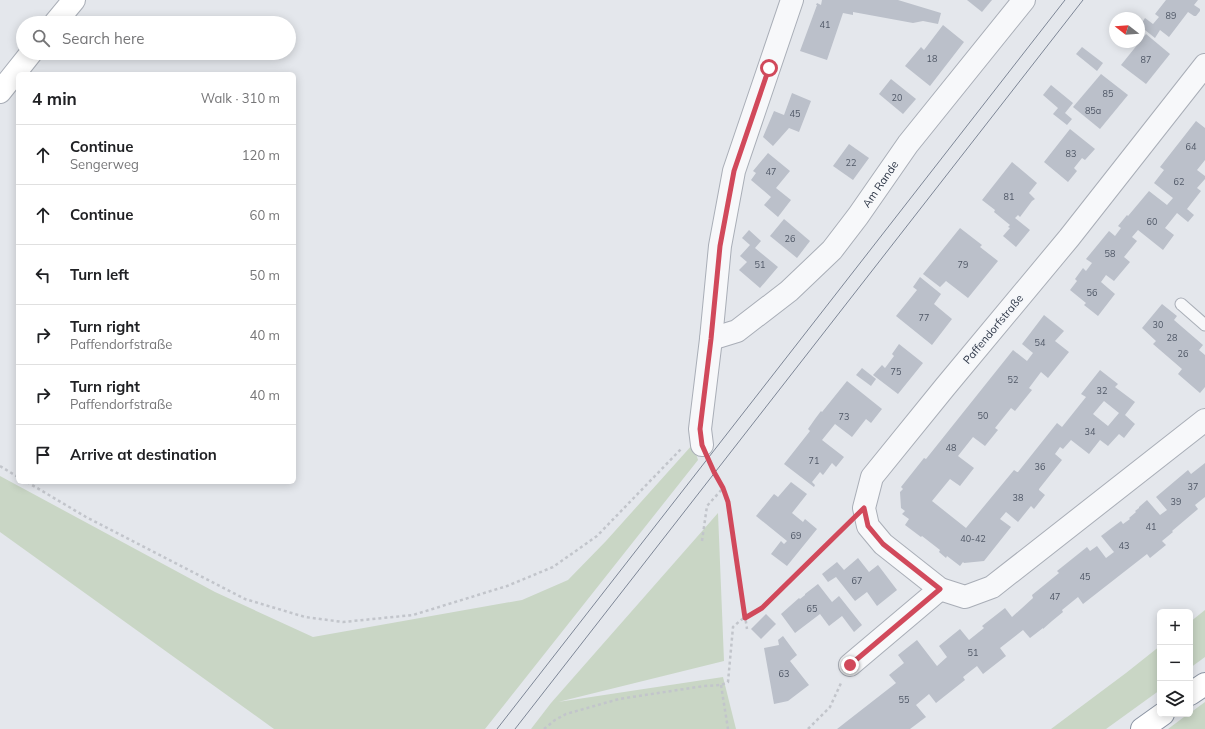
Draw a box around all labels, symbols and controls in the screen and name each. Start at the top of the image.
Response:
house number: 89 [1166,10,1176,21]
north arrow [1109,12,1145,48]
search box [16,16,296,60]
house number: 41 [820,19,830,30]
icon: search [30,27,52,49]
text: Search here [62,29,144,48]
house number: 18 [927,53,937,64]
house number: 87 [1141,54,1151,65]
route start [760,59,778,77]
text: 4 min [32,88,77,109]
house number: 85 [1103,88,1114,99]
text: Walk · 310 m [201,90,280,106]
house number: 20 [892,92,902,103]
house number: 85a [1085,105,1101,116]
house number: 45 [790,108,801,119]
text: Continue [70,137,133,156]
house number: 64 [1186,141,1197,152]
icon: ahead [32,144,54,166]
text: 120 m [242,147,280,163]
house number: 83 [1066,148,1076,159]
text: Sengerweg [70,156,139,172]
house number: 22 [846,157,856,168]
street label: Am Rande [859,158,901,210]
house number: 47 [766,166,776,177]
house number: 62 [1174,176,1184,187]
house number: 81 [1004,191,1014,202]
icon: ahead [32,204,54,226]
text: Continue [70,205,133,224]
text: 60 m [250,207,280,223]
house number: 60 [1147,216,1157,227]
house number: 26 [785,233,795,244]
house number: 58 [1105,248,1115,259]
house number: 51 [755,259,765,270]
house number: 79 [958,259,968,270]
icon: left [32,264,54,286]
text: Turn left [70,265,129,284]
text: 50 m [250,267,280,283]
house number: 56 [1087,287,1097,298]
street label: Paffendorfstraße [960,291,1026,367]
house number: 77 [919,312,929,323]
text: Turn right [70,317,140,336]
house number: 30 [1153,319,1163,330]
icon: right [32,324,54,346]
text: 40 m [250,327,280,343]
house number: 28 [1167,332,1177,343]
text: Paffendorfstraße [70,336,172,352]
house number: 54 [1035,337,1046,348]
house number: 26 [1178,348,1188,359]
house number: 75 [891,366,902,377]
house number: 52 [1008,374,1018,385]
text: Turn right [70,377,140,396]
icon: right [32,384,54,406]
house number: 32 [1097,385,1107,396]
text: 40 m [250,387,280,403]
text: Paffendorfstraße [70,396,172,412]
house number: 50 [978,410,988,421]
house number: 73 [839,411,849,422]
house number: 34 [1085,426,1096,437]
house number: 48 [946,442,956,453]
icon: arrive [32,444,54,466]
text: Arrive at destination [70,445,217,464]
house number: 71 [809,455,819,466]
house number: 36 [1035,461,1045,472]
house number: 37 [1188,481,1198,492]
house number: 38 [1013,492,1023,503]
house number: 39 [1171,496,1181,507]
house number: 41 [1146,521,1156,532]
house number: 69 [791,530,801,541]
house number: 40-42 [960,533,986,544]
house number: 43 [1119,540,1129,551]
house number: 45 [1080,571,1091,582]
house number: 67 [852,575,862,586]
house number: 47 [1050,591,1060,602]
house number: 65 [807,603,818,614]
map controls [1157,609,1193,717]
button: + [1157,609,1193,645]
button: − [1157,645,1193,681]
house number: 51 [968,647,978,658]
route end [841,656,859,674]
house number: 63 [779,668,789,679]
button: layers [1157,681,1193,717]
house number: 55 [899,694,910,705]

